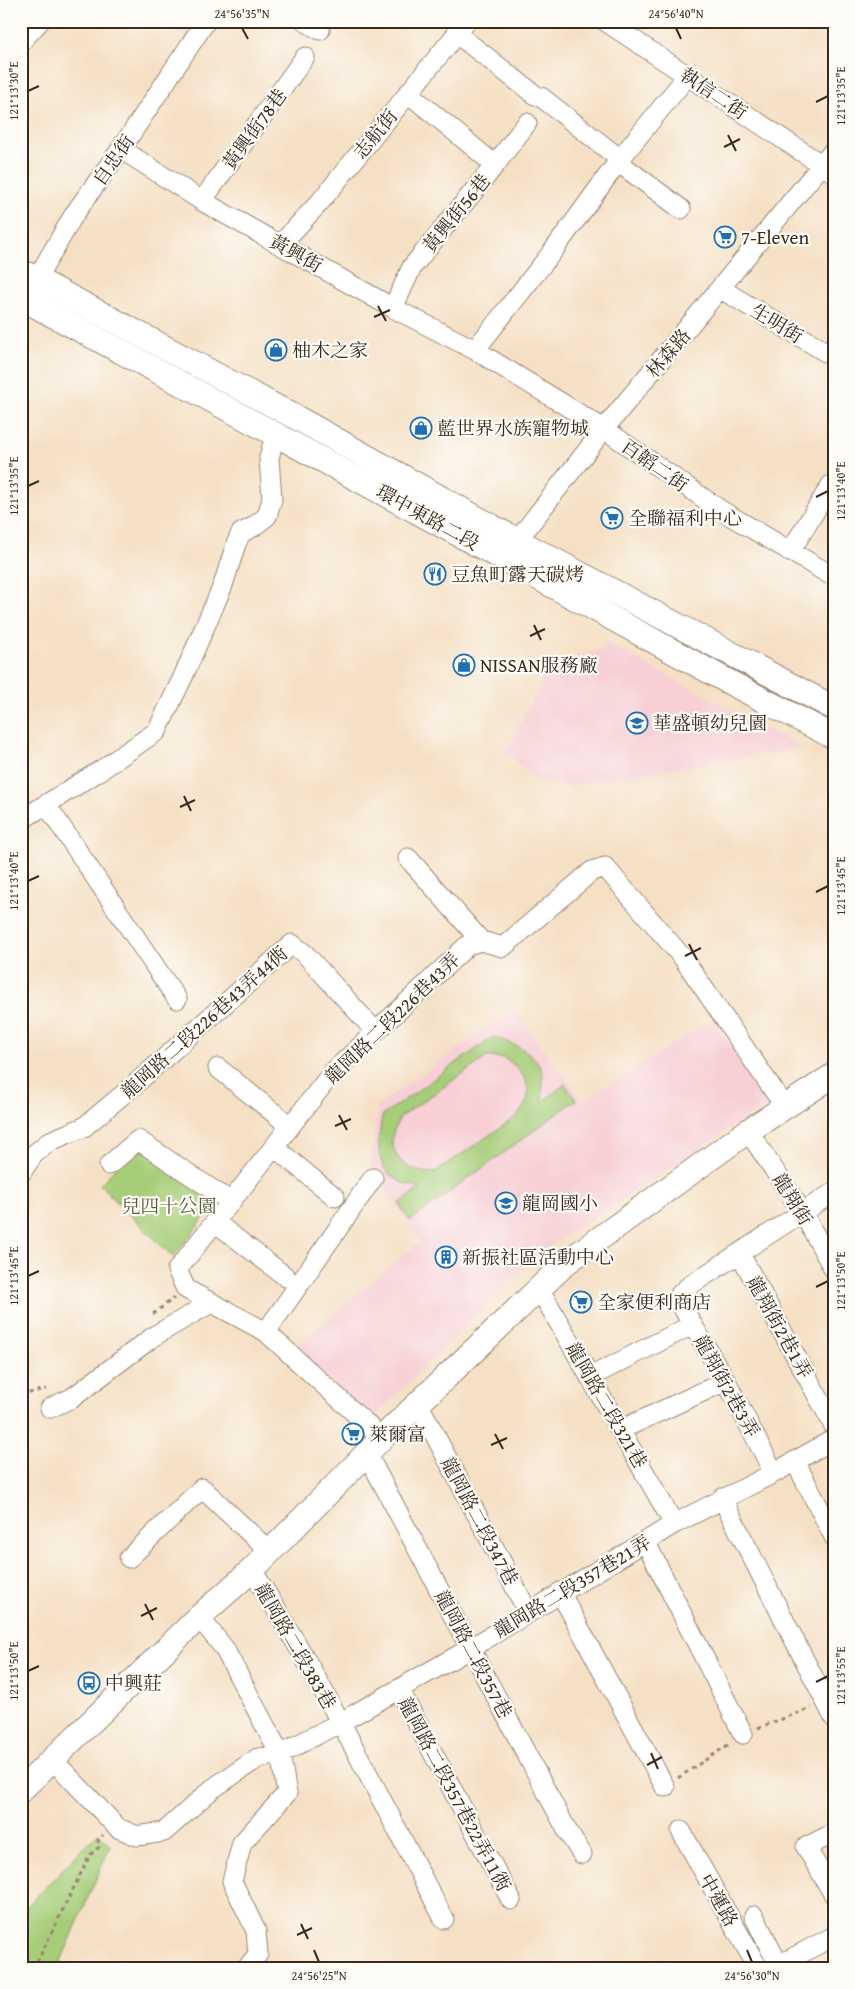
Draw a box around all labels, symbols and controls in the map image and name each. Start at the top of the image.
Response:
text: 24°56'35"N [214,5,270,22]
text: 24°56'40"N [648,5,704,22]
street label: 執信二街 [675,60,753,126]
text: 121°13'30"E [5,61,22,121]
text: 121°13'35"E [832,66,849,126]
street label: 黃興街78巷 [215,83,293,175]
street label: 志航街 [346,103,404,165]
street label: 自忠街 [85,129,141,191]
street label: 黃興街56巷 [415,168,497,258]
place label: 7-Eleven [741,223,809,251]
supermarket icon: 7-Eleven [713,225,737,249]
street label: 黃興街 [264,227,328,279]
street label: 生明街 [745,296,809,350]
street label: 林森路 [639,322,697,384]
place label: 柚木之家 [292,336,368,364]
shop icon: 柚木之家 [264,338,288,362]
place label: 藍世界水族寵物城 [437,414,589,442]
shop icon: 藍世界水族寵物城 [409,416,433,440]
street label: 百韜二街 [616,432,694,498]
text: 121°13'35"E [5,456,22,516]
text: 121°13'40"E [832,461,849,521]
street label: 環中東路二段 [371,477,485,557]
place label: 全聯福利中心 [628,504,742,532]
supermarket icon: 全聯福利中心 [600,506,624,530]
place label: 豆魚町露天碳烤 [451,560,584,588]
restaurant icon: 豆魚町露天碳烤 [423,562,447,586]
place label: NISSAN服務廠 [480,651,598,679]
shop icon: NISSAN服務廠 [452,653,476,677]
place label: 華盛頓幼兒園 [653,709,767,737]
school or university icon: 華盛頓幼兒園 [625,711,649,735]
text: 121°13'40"E [5,851,22,911]
text: 121°13'45"E [832,856,849,916]
street label: 龍岡路二段226巷43弄44衖 [114,939,294,1105]
street label: 龍岡路二段226巷43弄 [318,946,466,1090]
street label: 龍翔街 [766,1167,820,1231]
place label: 龍岡國小 [522,1189,598,1217]
school or university icon: 龍岡國小 [494,1191,518,1215]
park label: 兒四十公園 [121,1192,217,1220]
place label: 新振社區活動中心 [462,1243,614,1271]
building icon: 新振社區活動中心 [434,1245,458,1269]
text: 121°13'45"E [5,1246,22,1306]
text: 121°13'50"E [832,1251,849,1311]
street label: 龍翔街2巷1弄 [740,1271,820,1383]
place label: 全家便利商店 [597,1288,711,1316]
supermarket icon: 全家便利商店 [569,1290,593,1314]
street label: 龍翔街2巷3弄 [687,1330,767,1442]
street label: 龍岡路二段321巷 [560,1337,654,1473]
place label: 萊爾富 [369,1420,426,1448]
supermarket icon: 萊爾富 [341,1422,365,1446]
street label: 龍岡路二段347巷 [434,1452,526,1590]
street label: 龍岡路二段357巷21弄 [488,1528,656,1644]
street label: 龍岡路二段383巷 [249,1578,343,1714]
street label: 龍岡路二段357巷 [428,1585,520,1723]
text: 121°13'50"E [5,1641,22,1701]
text: 121°13'55"E [832,1646,849,1706]
place label: 中興莊 [105,1669,162,1697]
bus stop icon: 中興莊 [77,1671,101,1695]
street label: 龍岡路二段357巷22弄11衖 [392,1692,518,1896]
street label: 中運路 [693,1868,745,1932]
text: 24°56'25"N [291,1967,347,1984]
text: 24°56'30"N [724,1967,780,1984]

